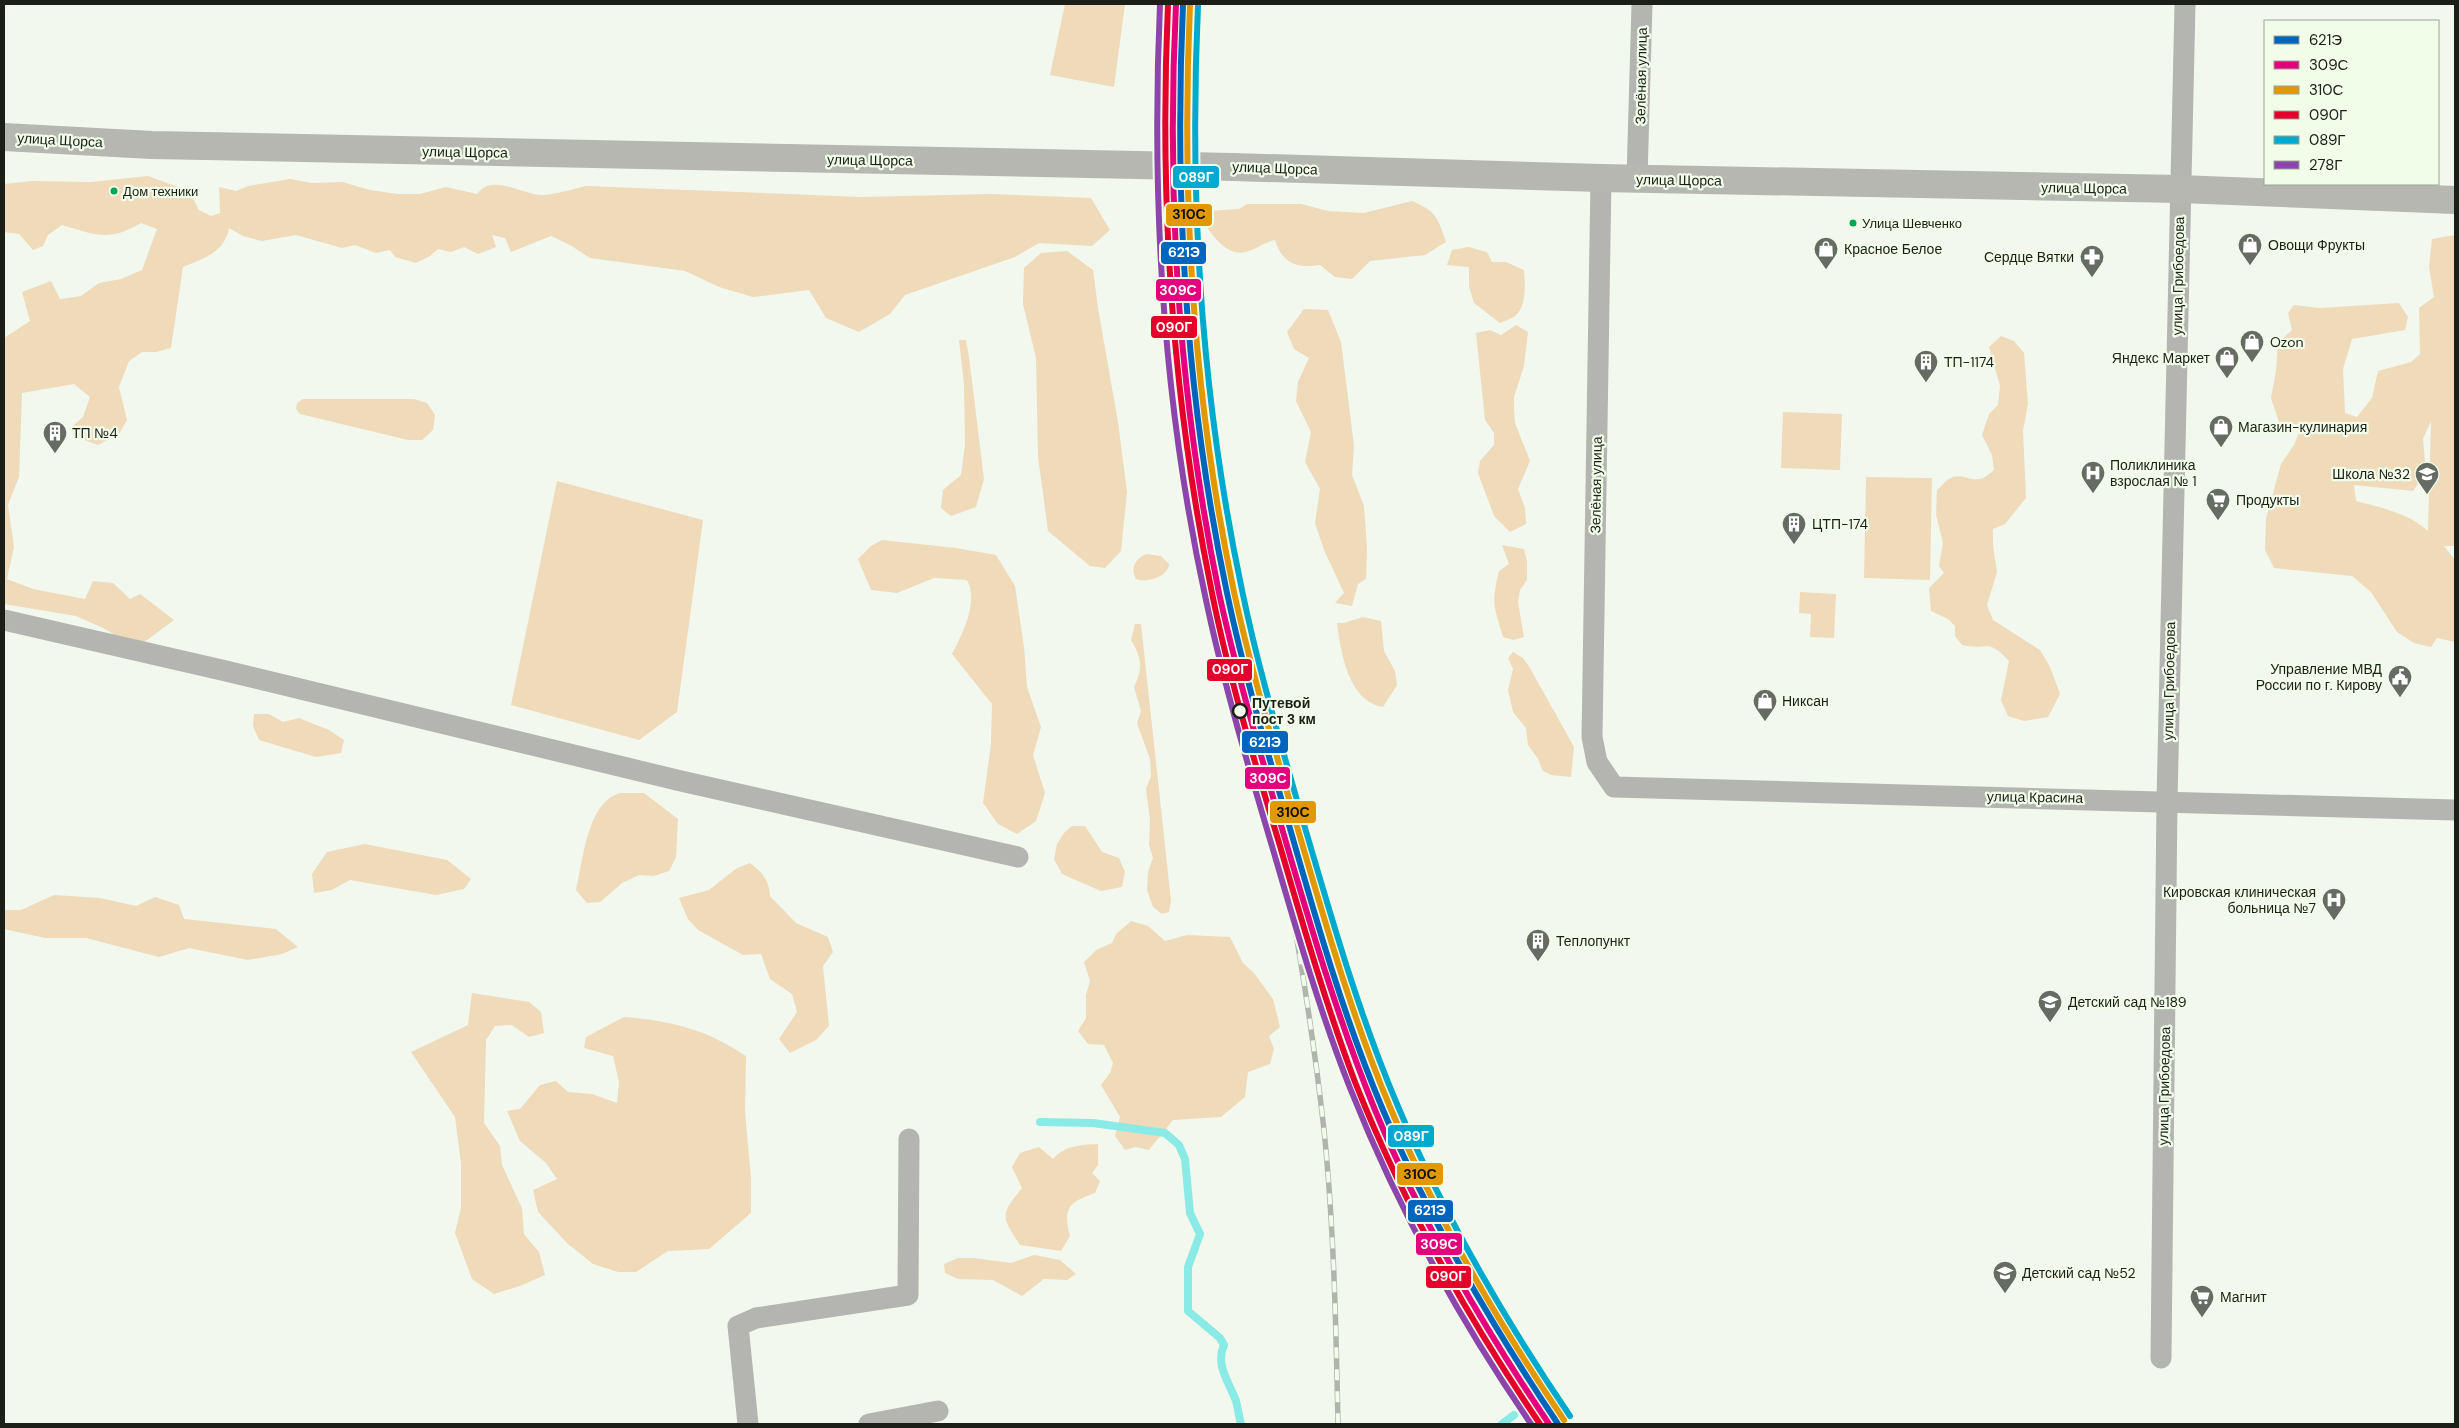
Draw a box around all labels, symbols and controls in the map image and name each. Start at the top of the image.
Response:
legend [2264,20,2439,185]
street label: Зелёная улица [1631,27,1651,125]
text: 621Э [2309,30,2342,50]
text: 309С [2309,55,2349,75]
text: 310С [2309,80,2344,100]
text: 090Г [2309,105,2347,125]
street label: улица Щорса [17,129,103,151]
text: 089Г [2309,130,2346,150]
street label: улица Щорса [422,142,508,162]
street label: улица Щорса [827,150,913,170]
text: 278Г [2309,155,2342,175]
street label: улица Щорса [1232,158,1318,178]
line badge: 089Г [1172,165,1220,189]
text: 089Г [1178,168,1214,186]
street label: улица Щорса [1636,170,1722,190]
street label: улица Щорса [2041,178,2127,198]
place label: Дом техники [123,183,198,200]
marker: Дом техники [109,186,119,196]
line badge: 310С [1165,203,1213,227]
text: 310С [1172,205,1206,223]
place label: Улица Шевченко [1862,215,1962,232]
street label: улица Грибоедова [2168,216,2188,336]
marker: Улица Шевченко [1848,218,1858,228]
shop icon: Овощи Фрукты [2237,232,2263,266]
shop icon: Красное Белое [1813,236,1839,270]
place label: Овощи Фрукты [2268,236,2365,254]
place label: Красное Белое [1844,240,1942,258]
line badge: 621Э [1160,241,1207,265]
text: 621Э [1168,243,1200,261]
pharmacy icon: Сердце Вятки [2079,244,2105,278]
place label: Сердце Вятки [1984,248,2074,266]
line badge: 309С [1155,278,1202,302]
text: 309С [1159,281,1197,299]
line badge: 090Г [1150,315,1198,339]
text: 090Г [1156,318,1192,336]
shop icon: Ozon [2239,329,2265,363]
place label: Ozon [2270,333,2304,351]
shop icon: Яндекс Маркет [2214,345,2240,379]
building icon: ТП-1174 [1913,349,1939,383]
place label: Яндекс Маркет [2112,349,2211,367]
place label: ТП-1174 [1944,353,1995,371]
shop icon: Магазин-кулинария [2208,414,2234,448]
place label: Магазин-кулинария [2238,418,2367,436]
building icon: ТП №4 [42,420,68,454]
place label: ТП №4 [72,424,118,442]
street label: Зелёная улица [1586,436,1606,534]
place label: Поликлиника взрослая № 1 [2110,456,2197,490]
hospital icon: Поликлиника взрослая № 1 [2080,460,2106,494]
school or university icon: Школа №32 [2414,461,2440,495]
place label: Школа №32 [2332,465,2410,483]
supermarket icon: Продукты [2205,487,2231,521]
place label: Продукты [2236,491,2299,509]
building icon: ЦТП-174 [1781,511,1807,545]
place label: ЦТП-174 [1812,515,1869,533]
street label: улица Грибоедова [2159,621,2179,741]
line badge: 090Г [1206,658,1253,682]
text: 090Г [1212,660,1248,678]
place label: Управление МВД России по г. Кирову [2256,660,2383,694]
public building icon: Управление МВД России по г. Кирову [2387,664,2413,698]
shop icon: Никсан [1752,688,1778,722]
place label: Никсан [1782,692,1829,710]
place label: Путевой пост 3 км [1252,694,1316,728]
marker: Путевой пост 3 км [1232,703,1248,719]
line badge: 621Э [1241,730,1289,754]
text: 621Э [1249,733,1281,751]
line badge: 309С [1244,766,1291,790]
text: 309С [1249,769,1287,787]
street label: улица Красина [1987,787,2083,807]
line badge: 310С [1269,800,1317,824]
text: 310С [1276,803,1310,821]
place label: Кировская клиническая больница №7 [2163,883,2316,917]
hospital icon: Кировская клиническая больница №7 [2321,887,2347,921]
building icon: Теплопункт [1525,928,1551,962]
place label: Теплопункт [1556,932,1631,950]
school or university icon: Детский сад №189 [2037,989,2063,1023]
place label: Детский сад №189 [2068,993,2187,1011]
street label: улица Грибоедова [2154,1026,2174,1146]
line badge: 089Г [1387,1124,1435,1148]
text: 089Г [1393,1127,1429,1145]
line badge: 310С [1396,1162,1444,1186]
text: 310С [1403,1165,1437,1183]
line badge: 621Э [1407,1199,1454,1223]
text: 621Э [1414,1201,1446,1219]
line badge: 309С [1415,1232,1463,1256]
text: 309С [1420,1235,1458,1253]
school or university icon: Детский сад №52 [1992,1260,2018,1294]
place label: Детский сад №52 [2022,1264,2136,1282]
line badge: 090Г [1425,1265,1472,1289]
text: 090Г [1430,1267,1466,1285]
supermarket icon: Магнит [2189,1284,2215,1318]
place label: Магнит [2220,1288,2267,1306]

